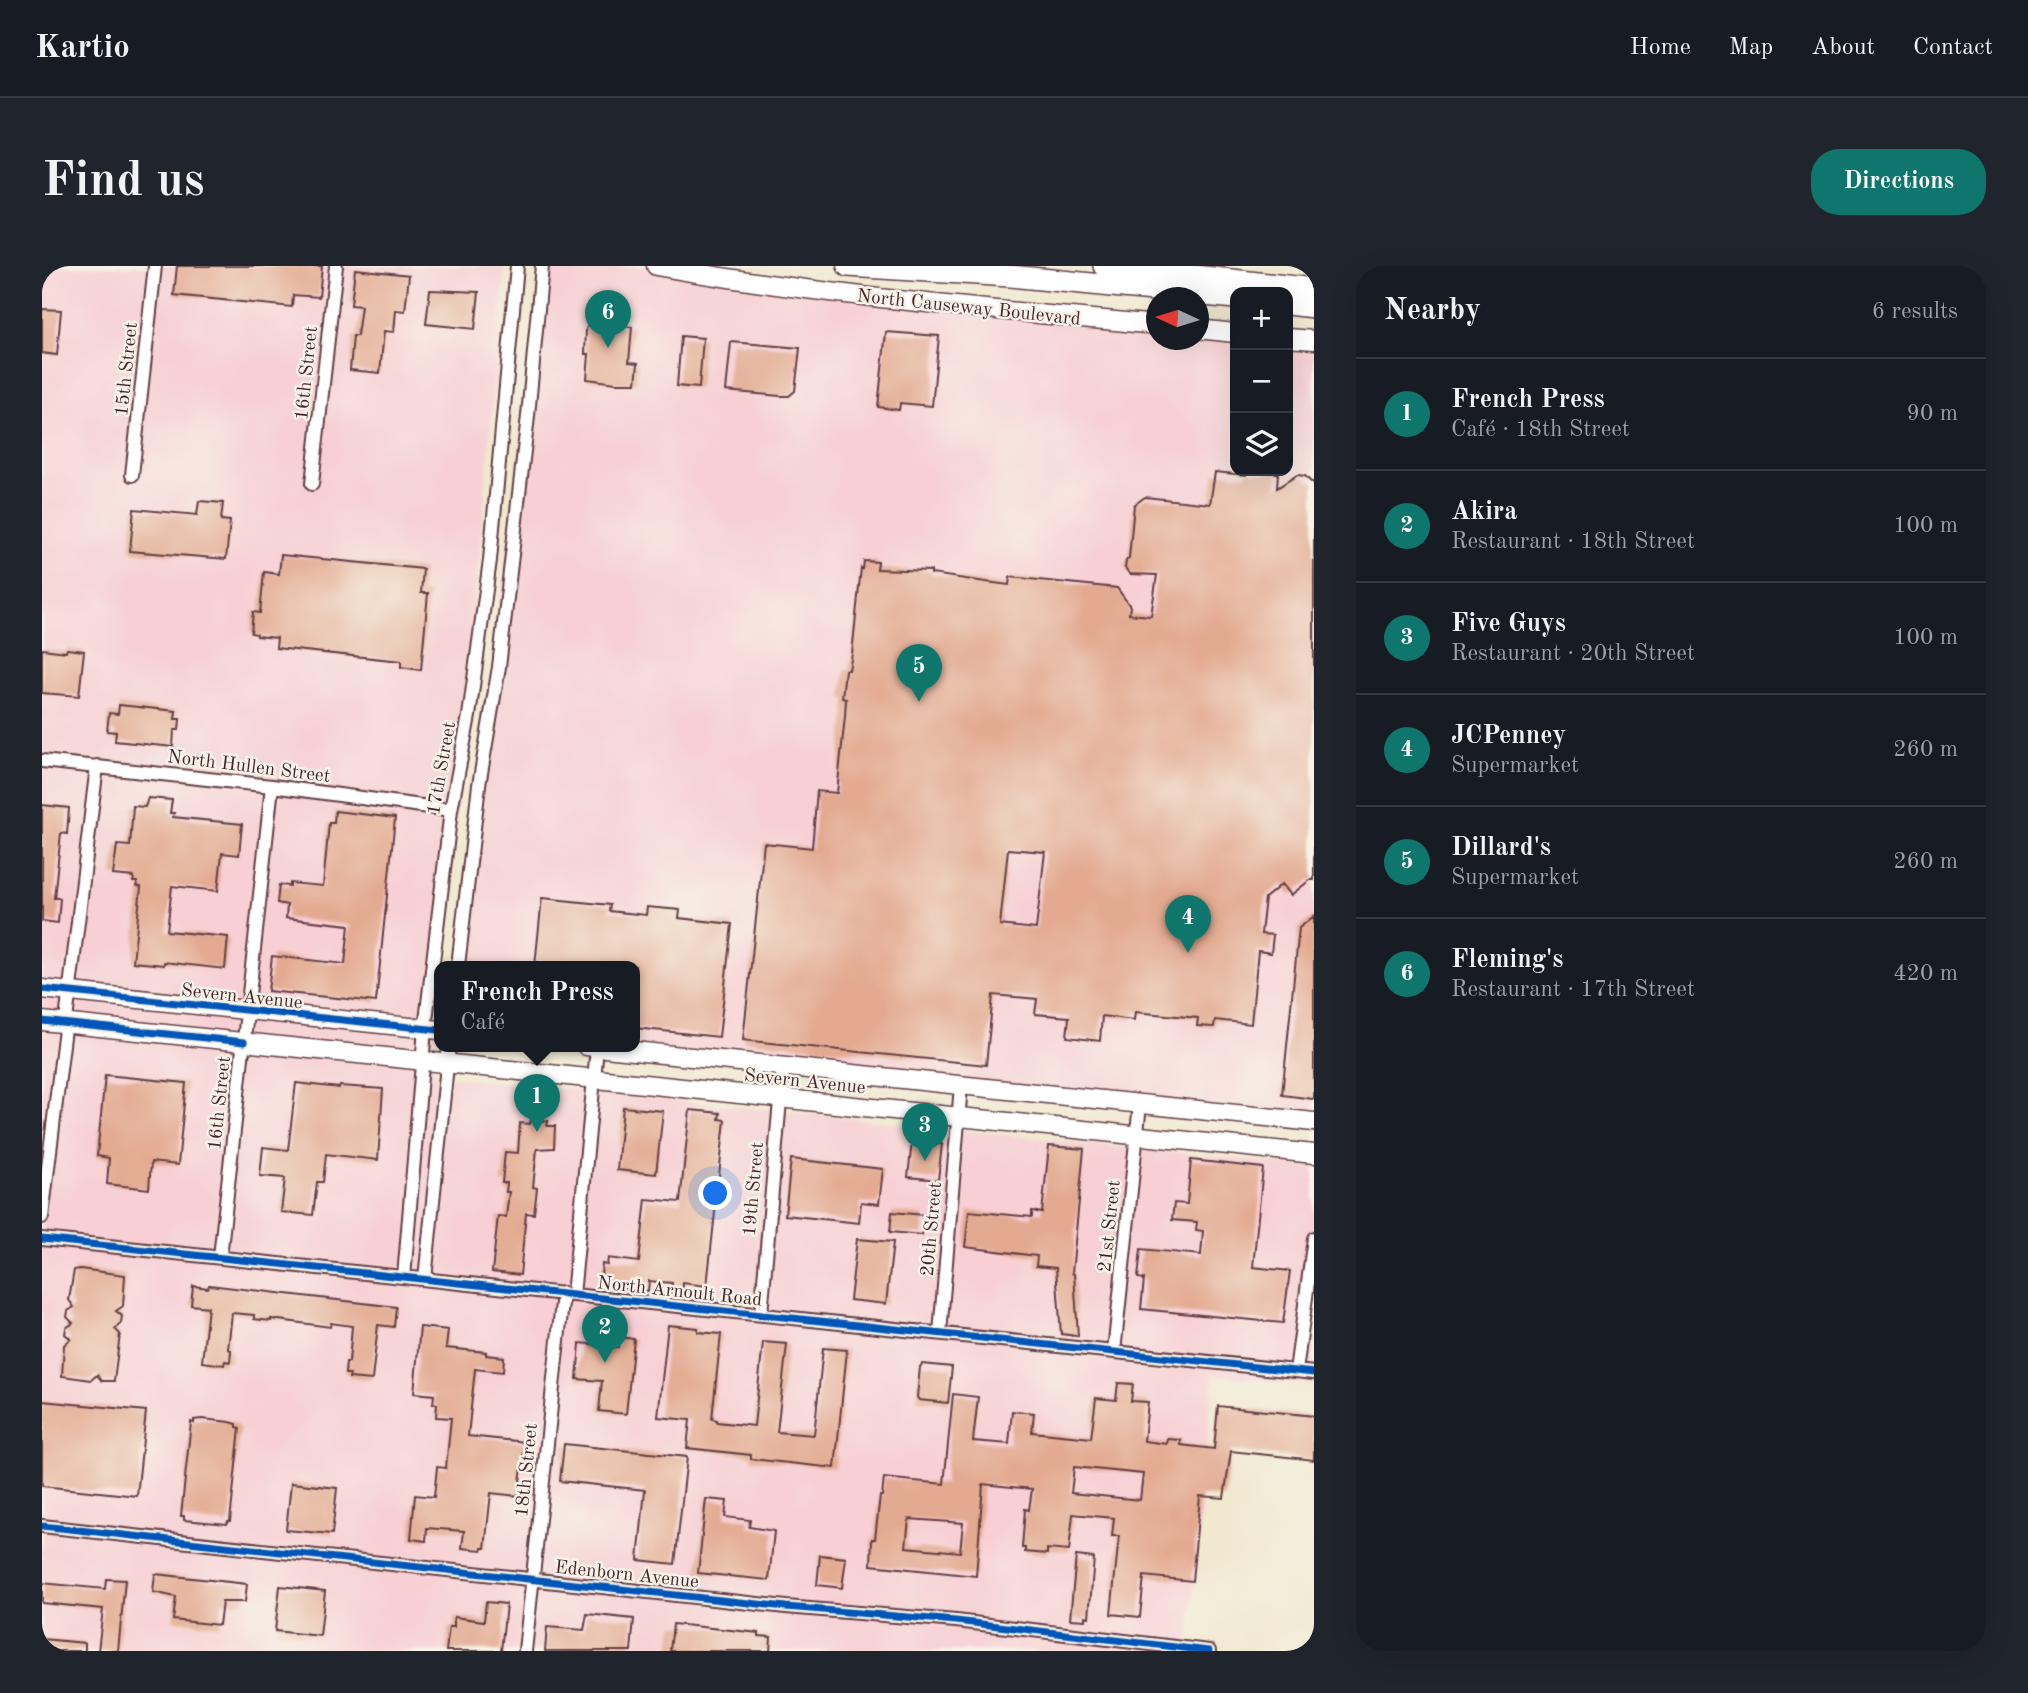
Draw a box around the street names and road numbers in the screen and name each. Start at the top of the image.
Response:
street label: North Causeway Boulevard [856,287,1082,330]
street label: 15th Street [113,321,142,417]
street label: 16th Street [293,325,322,421]
street label: 17th Street [425,720,460,817]
street label: North Hullen Street [166,748,331,787]
street label: Severn Avenue [180,982,303,1013]
street label: 16th Street [206,1055,235,1151]
street label: Severn Avenue [743,1067,866,1098]
street label: 19th Street [741,1141,768,1237]
street label: 21st Street [1096,1179,1125,1273]
street label: 20th Street [919,1181,946,1277]
street label: North Arnoult Road [596,1274,763,1311]
street label: 18th Street [513,1422,542,1518]
street label: Edenborn Avenue [554,1558,700,1593]

